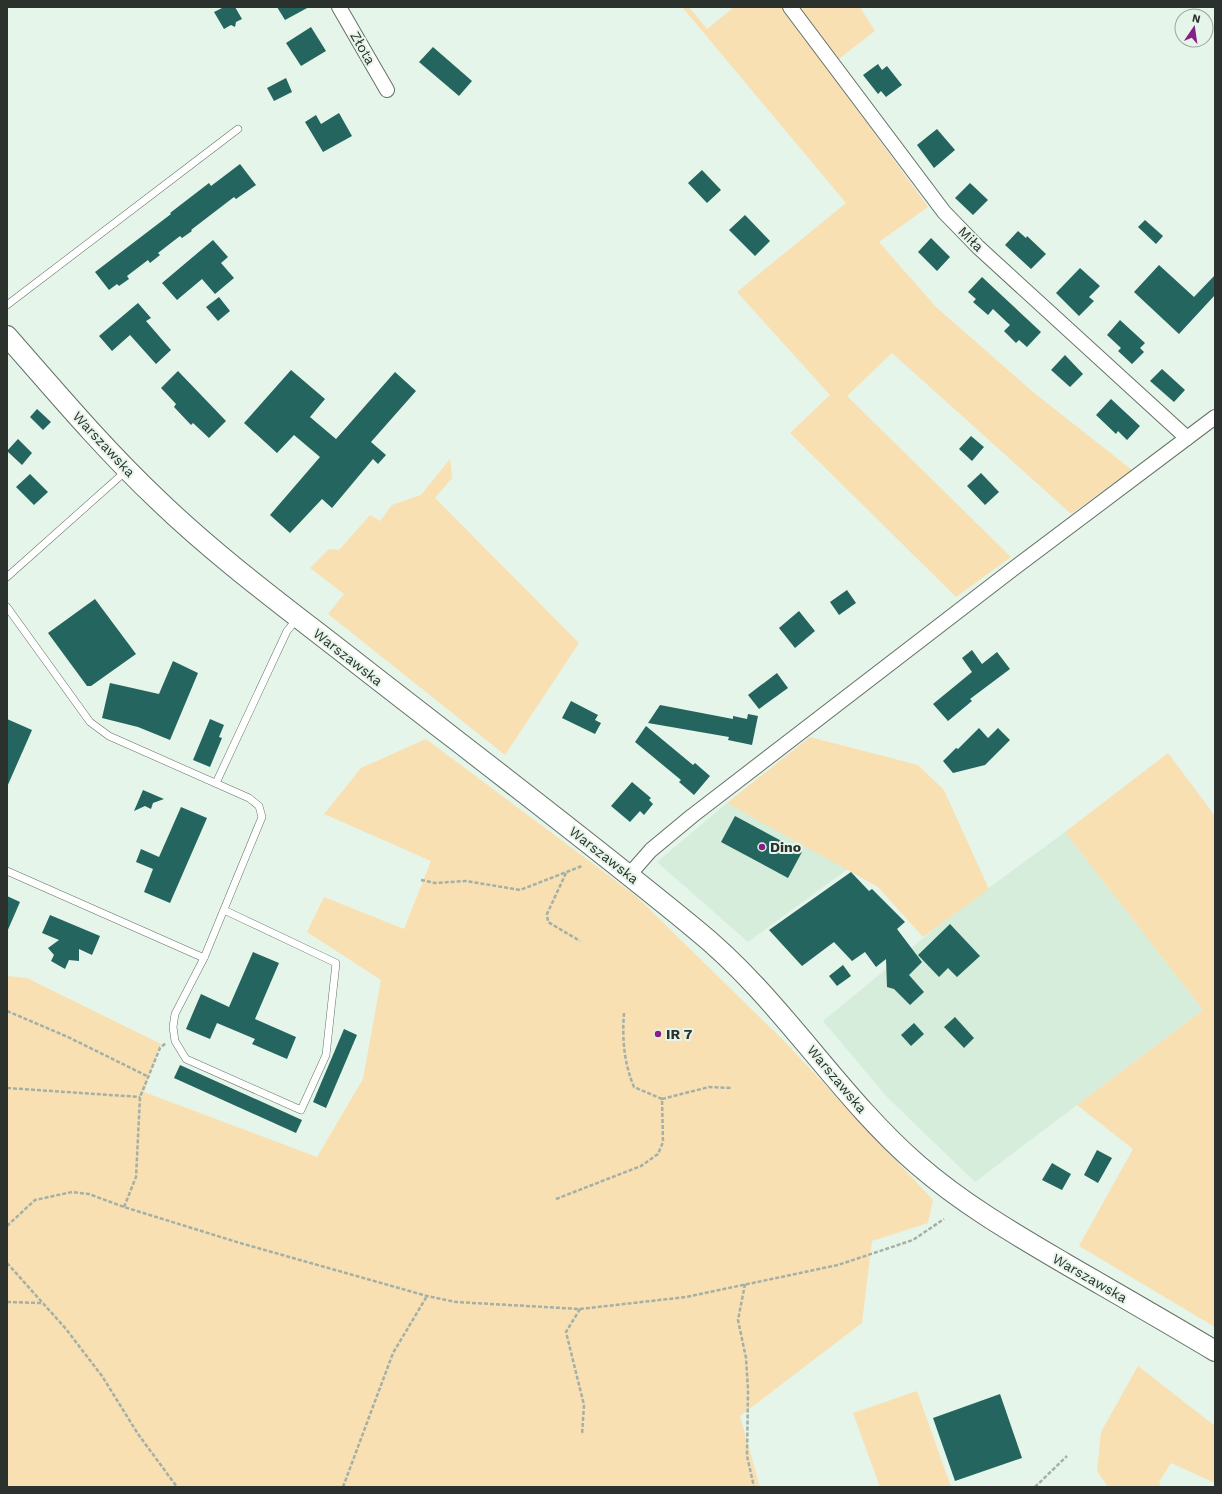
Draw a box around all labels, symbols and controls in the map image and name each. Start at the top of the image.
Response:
north arrow [1174,8,1214,48]
text: N [1191,11,1202,26]
street label: Złota [347,29,379,67]
street label: Miła [955,223,987,255]
street label: Warszawska [70,408,138,480]
street label: Warszawska [310,625,386,689]
street label: Warszawska [566,823,642,887]
place label: Dino [770,839,801,855]
marker: Dino [757,842,767,852]
place label: IR 7 [666,1026,693,1042]
marker: IR 7 [653,1029,663,1039]
street label: Warszawska [804,1042,870,1116]
street label: Warszawska [1050,1250,1130,1306]

